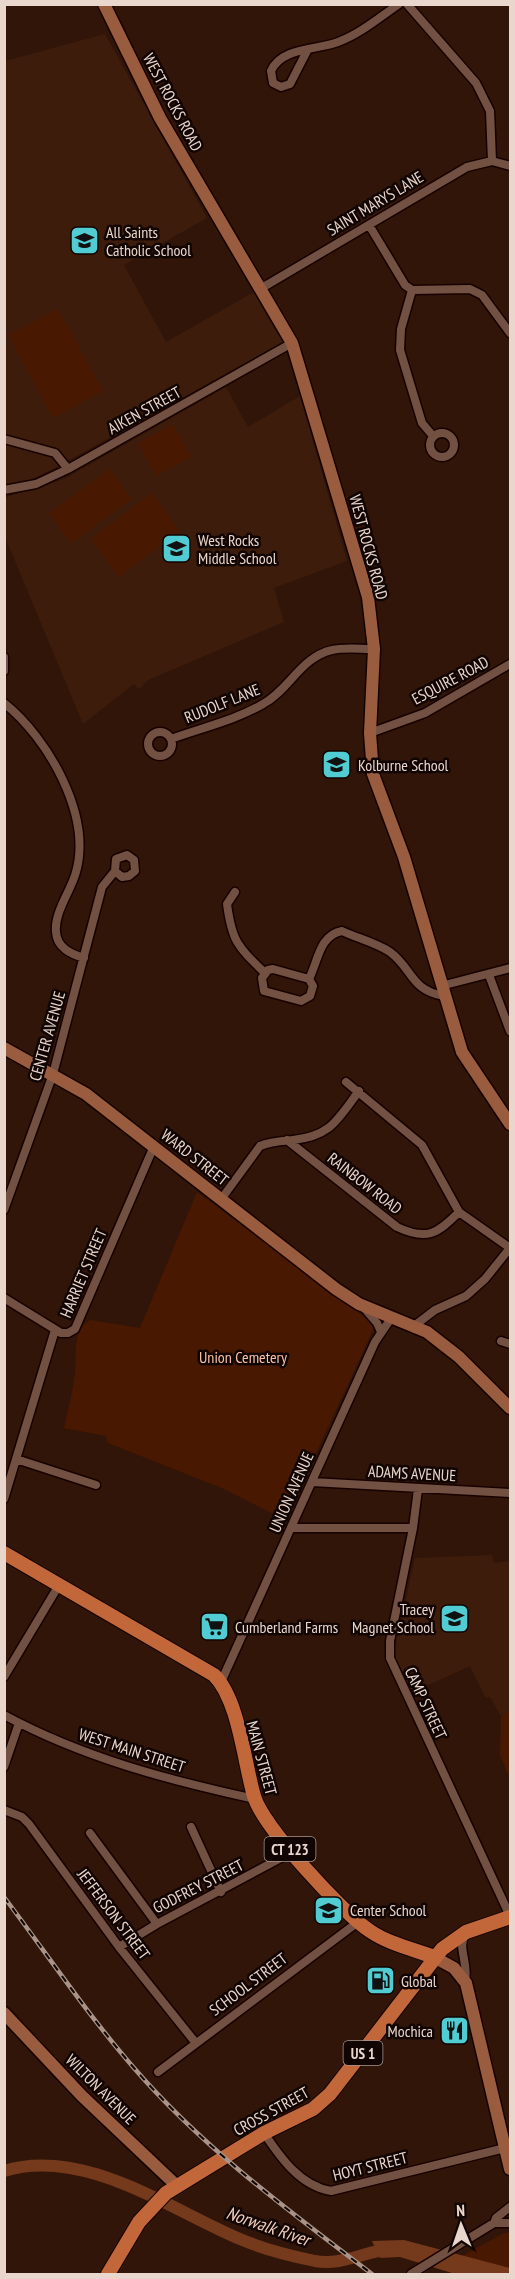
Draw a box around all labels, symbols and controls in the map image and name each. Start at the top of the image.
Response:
street label: WEST ROCKS ROAD [139,50,207,154]
street label: SAINT MARYS LANE [323,166,427,240]
place label: All Saints Catholic School [106,222,191,260]
school or university icon: All Saints Catholic School [69,225,101,257]
street label: AIKEN STREET [104,382,184,438]
street label: WEST ROCKS ROAD [345,492,393,602]
place label: West Rocks Middle School [198,530,277,568]
school or university icon: West Rocks Middle School [161,533,193,565]
street label: ESQUIRE ROAD [408,651,492,709]
street label: RUDOLF LANE [181,679,263,727]
school or university icon: Kolburne School [321,749,353,781]
place label: Kolburne School [358,755,449,775]
street label: CENTER AVENUE [25,989,69,1083]
street label: WARD STREET [157,1125,233,1189]
street label: RAINBOW ROAD [324,1148,406,1218]
street label: HARRIET STREET [55,1226,111,1320]
park label: Union Cemetery [199,1347,287,1367]
street label: UNION AVENUE [264,1449,318,1535]
street label: ADAMS AVENUE [367,1461,457,1485]
place label: Tracey Magnet School [352,1599,434,1637]
school or university icon: Tracey Magnet School [439,1602,471,1634]
supermarket icon: Cumberland Farms [198,1611,230,1643]
place label: Cumberland Farms [235,1617,338,1637]
street label: CAMP STREET [401,1664,451,1742]
street label: MAIN STREET [242,1719,282,1797]
street label: WEST MAIN STREET [76,1723,188,1777]
road number: CT 123 [264,1837,316,1861]
street label: GODFREY STREET [149,1855,247,1917]
street label: JEFFERSON STREET [73,1864,155,1963]
school or university icon: Center School [313,1894,345,1926]
place label: Center School [350,1900,427,1920]
street label: SCHOOL STREET [205,1948,291,2020]
fuel station icon: Global [364,1965,396,1997]
place label: Global [401,1971,437,1991]
restaurant icon: Mochica [438,2015,470,2047]
place label: Mochica [388,2021,433,2041]
road number: US 1 [344,2041,382,2065]
street label: WILTON AVENUE [62,2050,140,2128]
street label: CROSS STREET [230,2082,312,2140]
street label: HOYT STREET [331,2147,409,2185]
north arrow [431,2195,491,2255]
text: N [456,2200,465,2220]
water label: Norwalk River [223,2201,316,2252]

